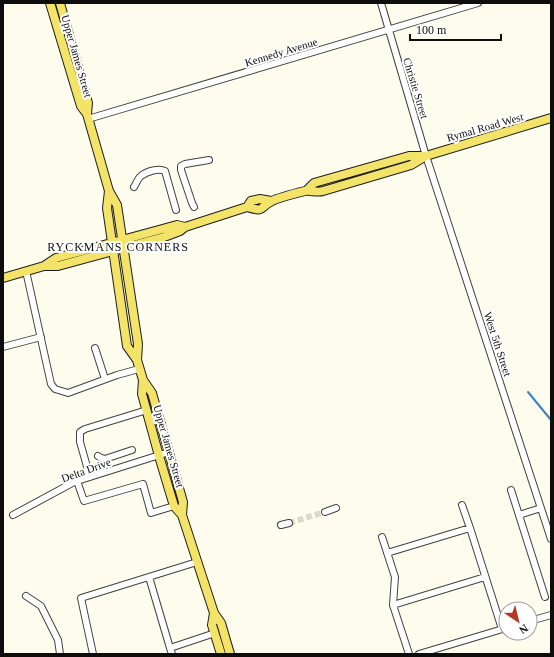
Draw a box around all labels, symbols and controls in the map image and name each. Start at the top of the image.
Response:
street label: Upper James Street [59,13,95,99]
scale bar [410,16,501,42]
text: 100 m [416,23,447,37]
street label: Kennedy Avenue [243,35,319,69]
street label: Christie Street [401,56,431,120]
street label: Rymal Road West [445,110,525,144]
district label: RYCKMANS CORNERS [47,240,189,254]
street label: West 5th Street [482,310,514,378]
street label: Upper James Street [151,403,187,489]
street label: Delta Drive [60,455,112,484]
north arrow [498,601,538,641]
text: N [517,622,530,636]

